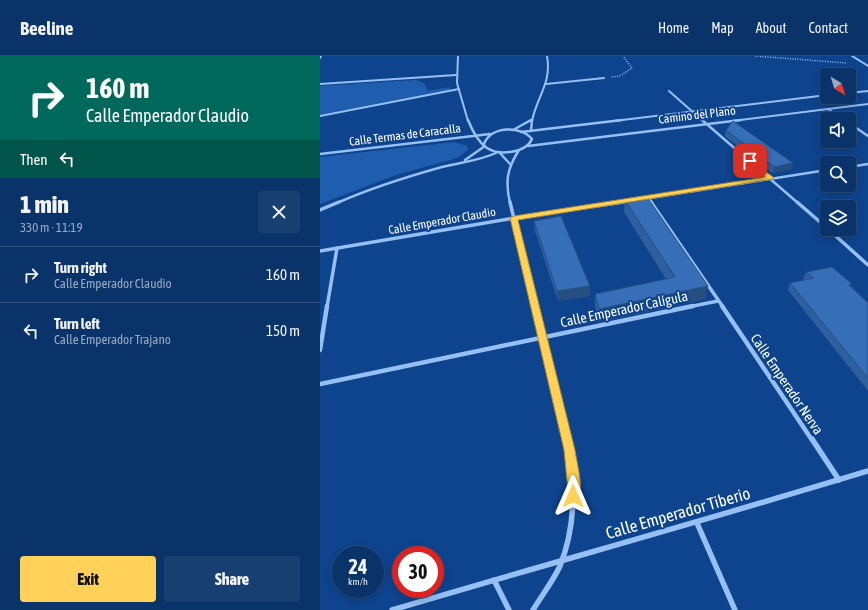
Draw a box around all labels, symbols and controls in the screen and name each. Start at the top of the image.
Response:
text: Beeline [20,17,73,39]
text: Home [658,20,689,36]
text: Map [711,20,734,36]
text: About [756,20,787,36]
text: Contact [809,20,848,36]
north arrow [820,68,856,104]
map controls [820,68,856,236]
icon: right [20,72,72,124]
text: 160 m [86,72,149,104]
street label: Camino del Plano [658,103,737,127]
text: Calle Emperador Claudio [86,105,249,126]
button: sound [820,112,856,148]
street label: Calle Termas de Caracalla [348,121,462,149]
pin [733,144,767,178]
icon: left [56,148,78,170]
icon: arrive [739,150,761,172]
text: Then [20,151,48,168]
button: search [820,156,856,192]
text: 1 min [20,191,69,218]
button: close [258,191,300,233]
button: layers [820,200,856,236]
street label: Calle Emperador Claudio [387,205,497,237]
text: 330 m · 11:19 [20,220,83,235]
text: Turn right [54,259,107,276]
icon: right [20,264,42,286]
text: 160 m [266,266,300,283]
text: Calle Emperador Claudio [54,276,172,291]
street label: Calle Emperador Calígula [559,288,689,330]
text: Turn left [54,315,100,332]
icon: left [20,320,42,342]
text: 150 m [266,322,300,339]
street label: Calle Emperador Nerva [747,331,827,437]
text: Calle Emperador Trajano [54,332,171,347]
position arrow [552,475,594,517]
street label: Calle Emperador Tiberio [603,483,753,543]
speed limit sign: 30 [392,546,444,598]
text: 24 [349,555,367,578]
button: Exit [20,556,156,602]
button: Share [164,556,300,602]
text: km/h [348,576,368,587]

